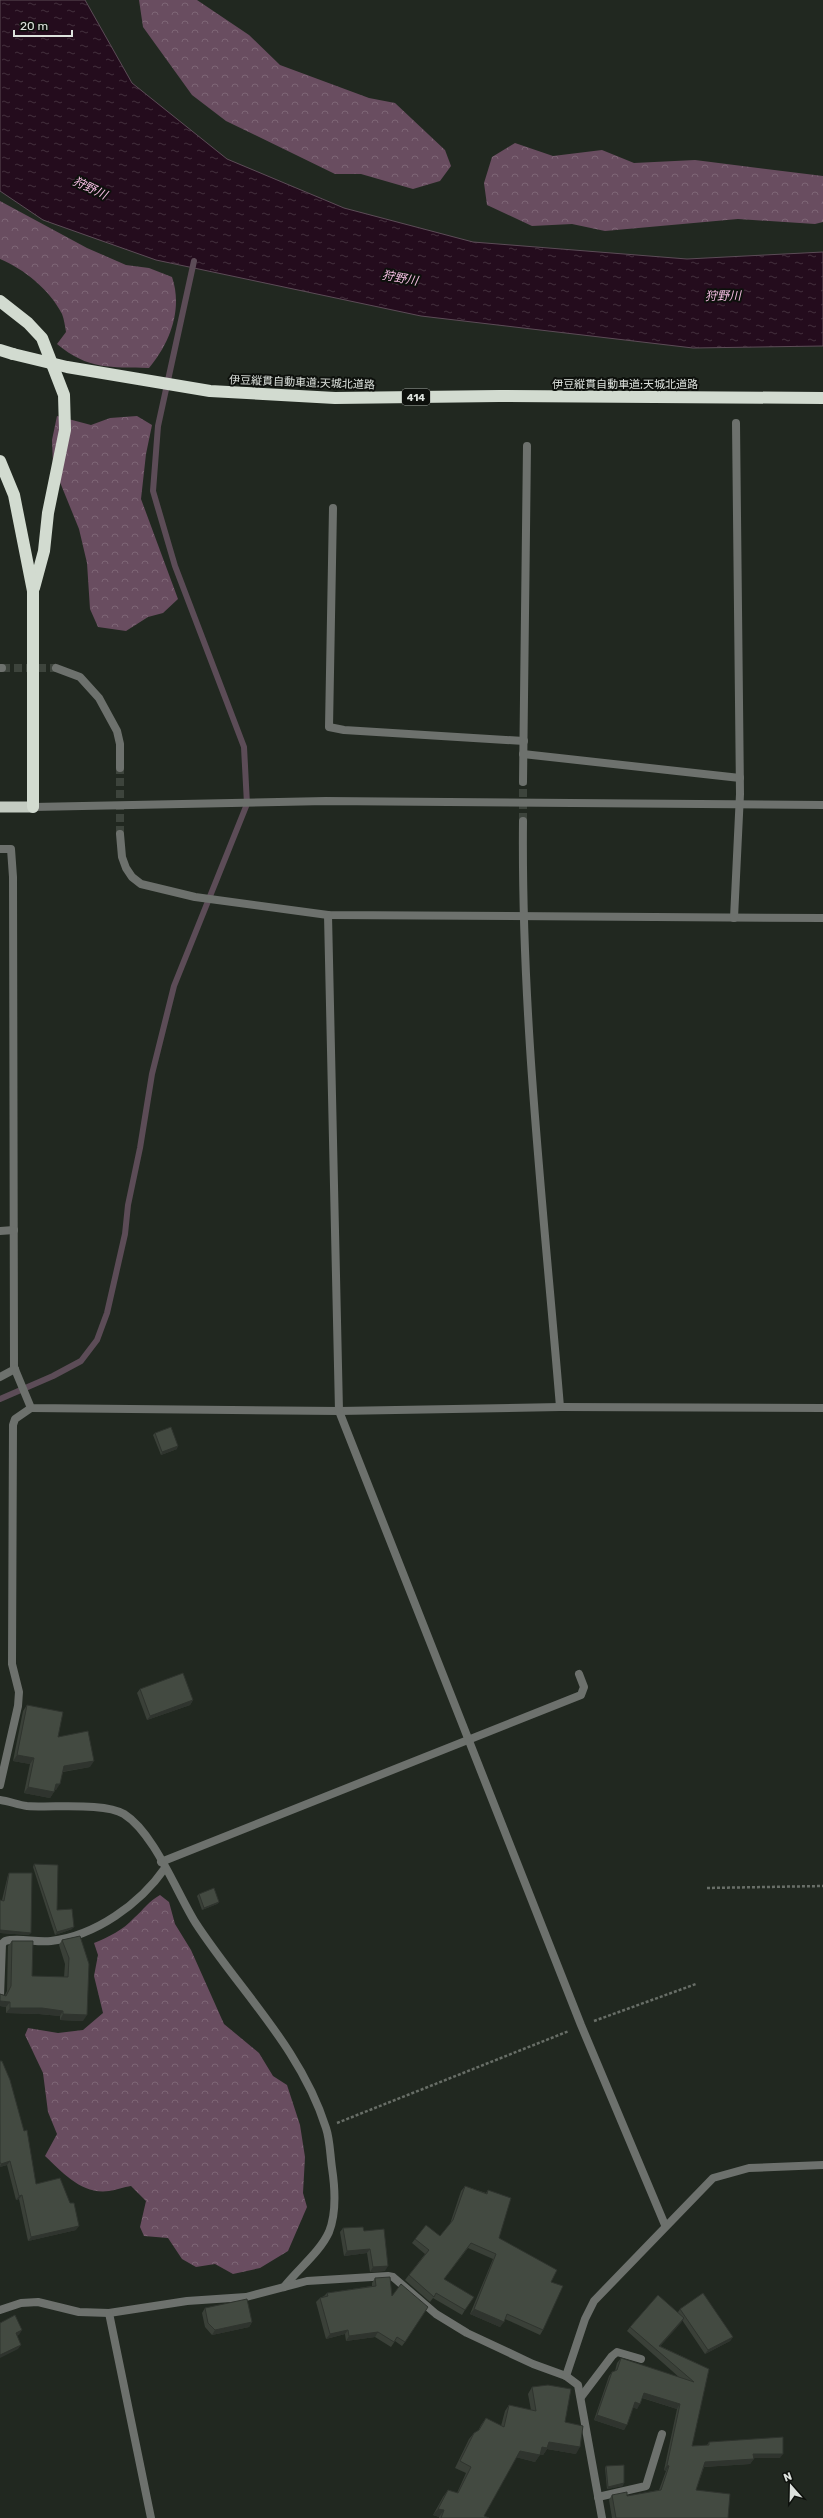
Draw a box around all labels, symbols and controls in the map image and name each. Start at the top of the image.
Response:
scale bar [14,12,72,38]
text: 20 m [20,19,48,33]
water label: 狩野川 [71,174,111,203]
water label: 狩野川 [381,268,421,288]
water label: 狩野川 [705,289,743,303]
street label: 伊豆縦貫自動車道;天城北道路 [229,373,375,392]
street label: 伊豆縦貫自動車道;天城北道路 [552,378,698,391]
road number: 414 [402,389,430,405]
north arrow [771,2466,811,2506]
text: N [782,2470,794,2485]

